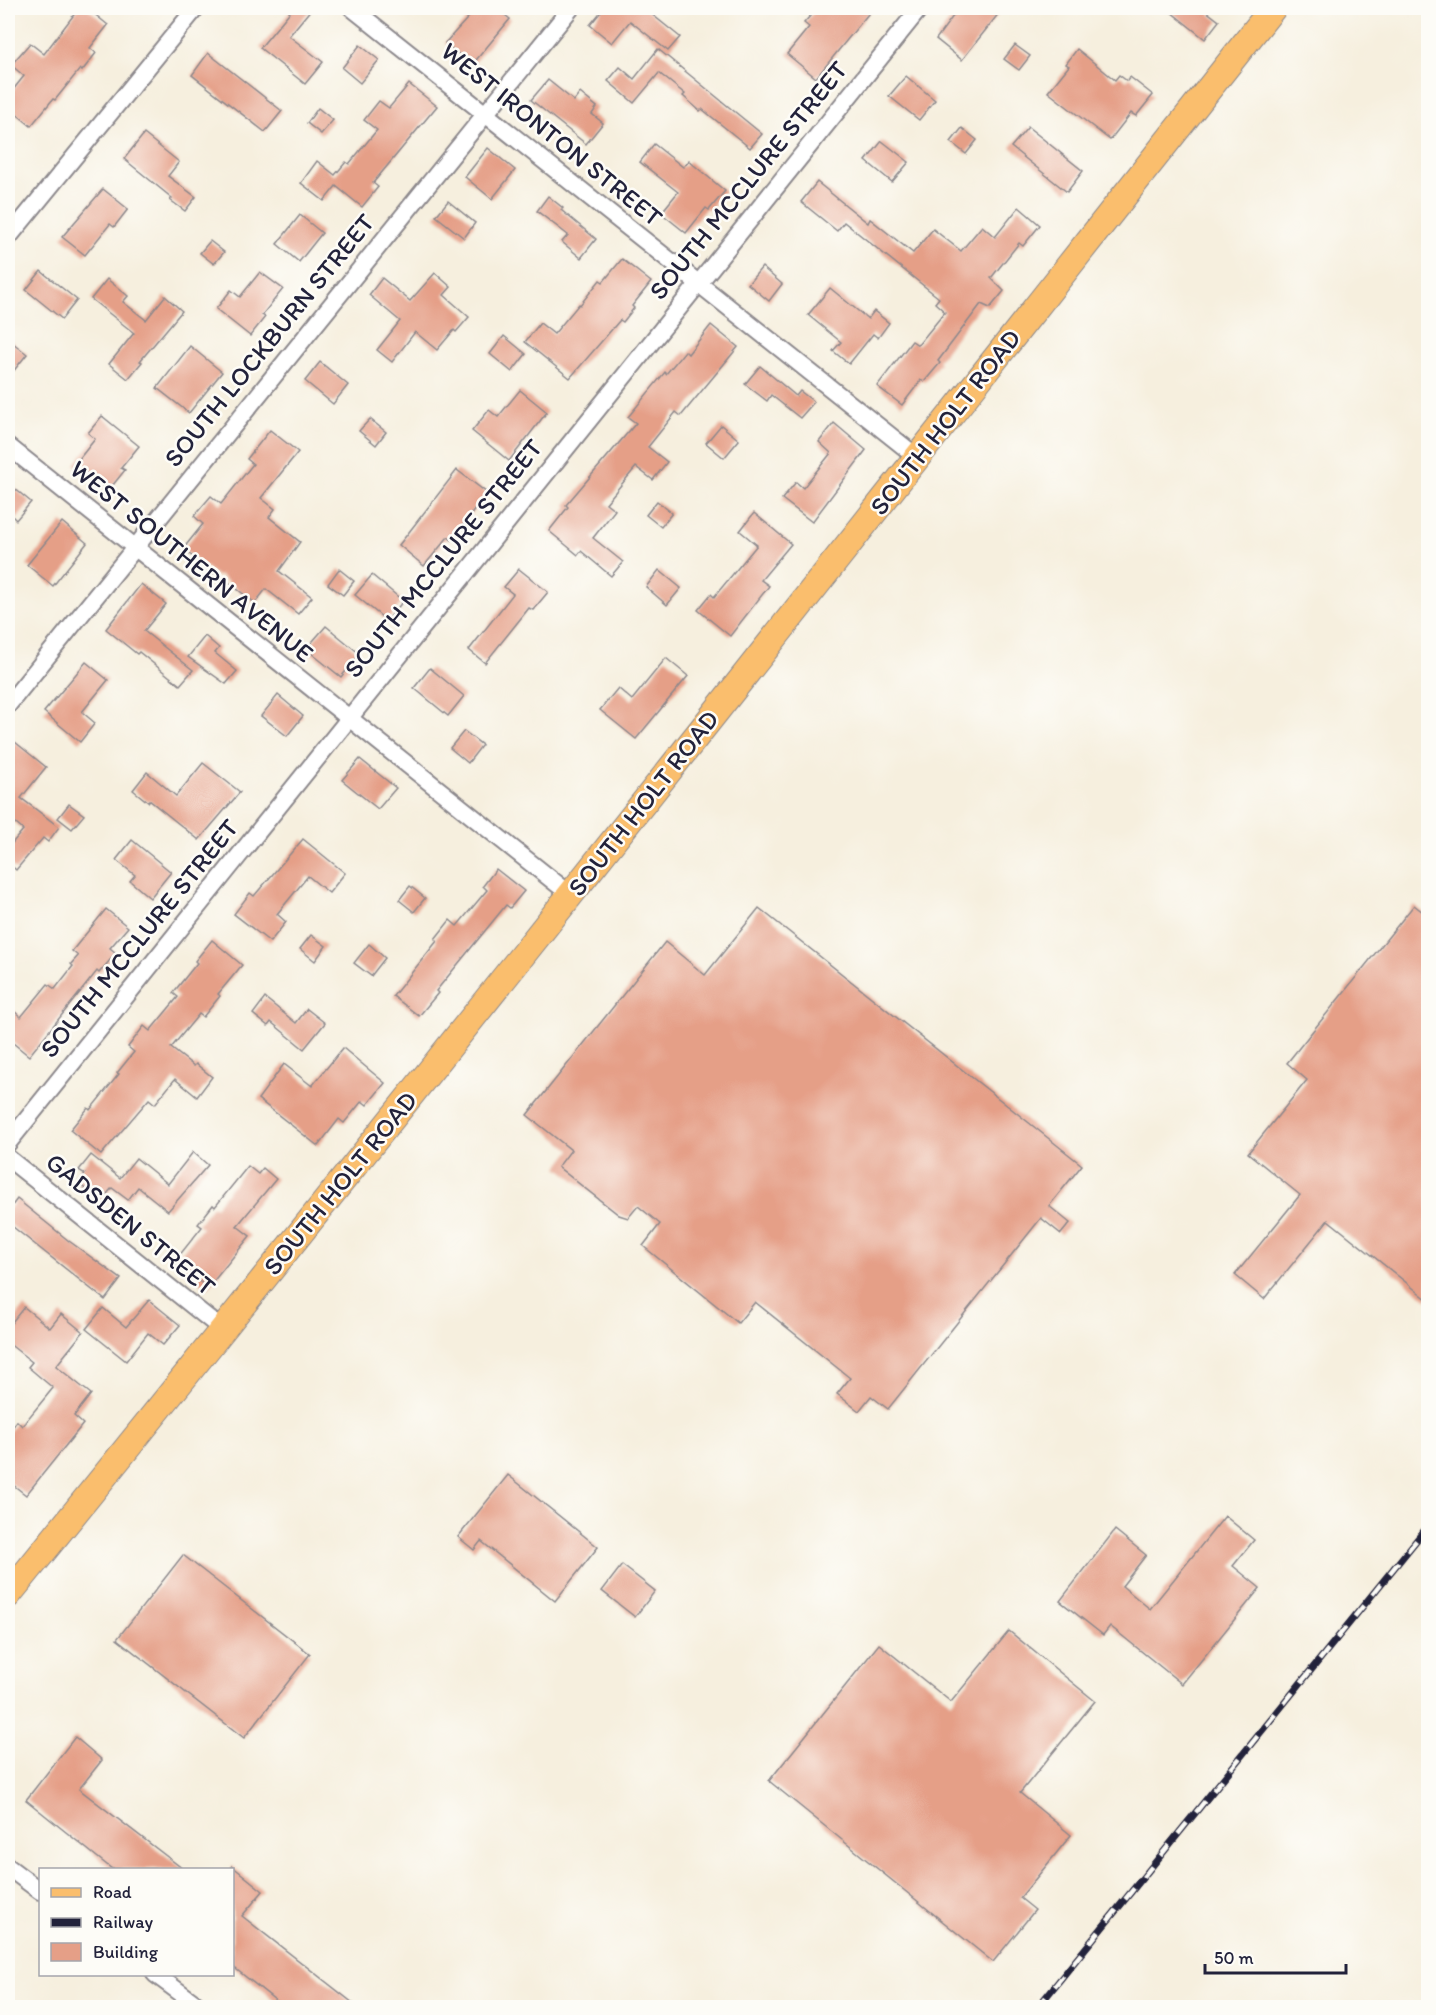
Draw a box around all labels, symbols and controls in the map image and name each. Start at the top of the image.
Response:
street label: WEST IRONTON STREET [435,35,670,233]
street label: SOUTH MCCLURE STREET [642,54,854,306]
street label: SOUTH LOCKBURN STREET [157,207,381,473]
street label: SOUTH HOLT ROAD [862,323,1028,521]
street label: SOUTH MCCLURE STREET [337,432,549,684]
street label: WEST SOUTHERN AVENUE [64,453,320,669]
street label: SOUTH HOLT ROAD [560,704,726,902]
street label: SOUTH MCCLURE STREET [33,812,245,1064]
street label: SOUTH HOLT ROAD [256,1085,424,1281]
street label: GADSDEN STREET [40,1146,223,1303]
legend [39,1868,234,1976]
text: Road [93,1881,132,1903]
text: Railway [93,1911,154,1933]
scale bar [1205,1937,1346,1975]
text: Building [93,1941,159,1963]
text: 50 m [1214,1947,1254,1969]

